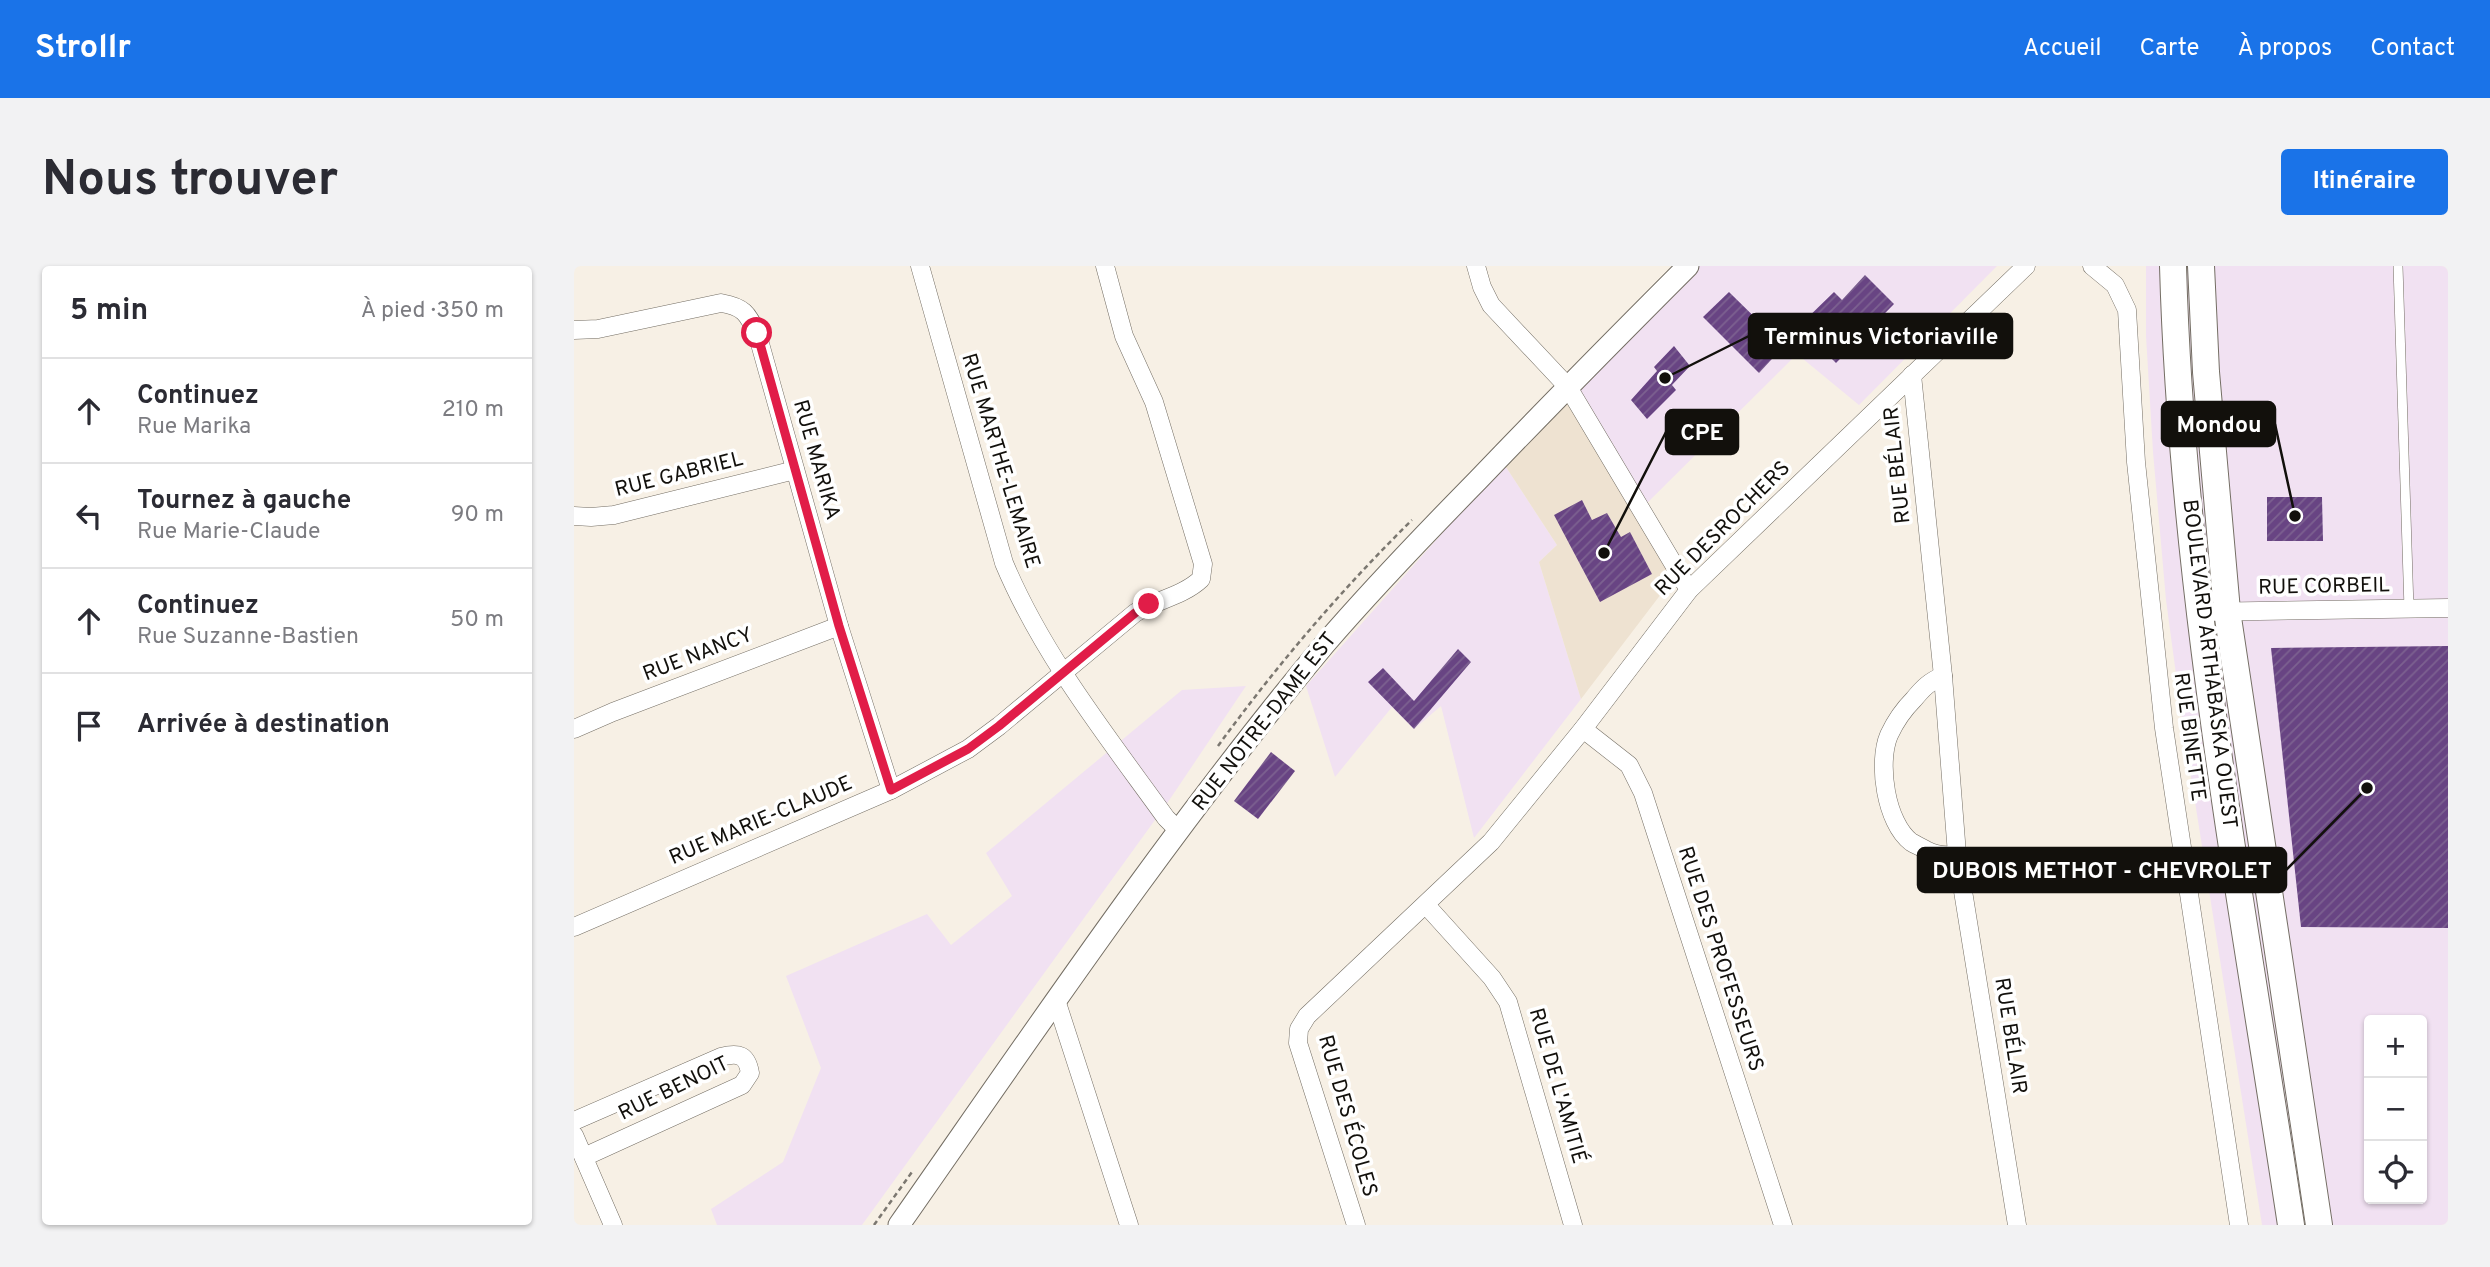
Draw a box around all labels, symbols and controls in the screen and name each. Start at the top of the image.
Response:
text: Strollr [35,28,131,70]
text: Accueil [2023,34,2102,64]
text: Carte [2140,34,2199,64]
text: À propos [2237,34,2332,64]
text: Contact [2370,34,2455,64]
button: Itinéraire [2281,149,2448,215]
text: Nous trouver [42,151,338,213]
text: 5 min [70,293,148,330]
text: À pied · 350 m [361,297,504,326]
callout: Terminus Victoriaville [1749,314,2012,358]
route start [741,317,772,348]
text: Terminus Victoriaville [1764,324,1998,353]
street label: RUE MARTHE-LEMAIRE [954,350,1046,572]
text: Continuez [137,380,259,413]
icon: ahead [70,392,108,430]
text: 210 m [442,396,504,425]
street label: RUE MARIKA [786,397,846,523]
callout: Mondou [2162,402,2275,446]
street label: RUE BÉLAIR [1877,405,1918,525]
callout: CPE [1666,410,1738,454]
text: Mondou [2176,412,2262,441]
text: Rue Marika [137,413,251,442]
text: CPE [1680,420,1724,449]
street label: RUE GABRIEL [612,446,746,504]
street label: RUE DESROCHERS [1650,456,1796,602]
text: Tournez à gauche [137,485,351,518]
icon: left [70,497,108,535]
street label: BOULEVARD ARTHABASKA OUEST [2175,498,2243,830]
text: 90 m [451,501,504,530]
text: Rue Marie-Claude [137,518,320,547]
street label: RUE CORBEIL [2258,572,2390,602]
route end [1133,588,1164,619]
text: Continuez [137,590,259,623]
icon: ahead [70,602,108,640]
text: 50 m [450,606,504,635]
street label: RUE NANCY [639,622,757,688]
text: Rue Suzanne-Bastien [137,623,359,652]
street label: RUE NOTRE-DAME EST [1187,627,1343,817]
street label: RUE BINETTE [2167,671,2211,803]
icon: arrive [70,707,108,745]
text: Arrivée à destination [137,709,390,742]
street label: RUE MARIE-CLAUDE [665,770,857,872]
street label: RUE DES PROFESSEURS [1671,843,1769,1075]
callout: DUBOIS METHOT - CHEVROLET [1918,848,2286,892]
text: DUBOIS METHOT - CHEVROLET [1932,858,2272,887]
street label: RUE BÉLAIR [1987,976,2034,1096]
street label: RUE DE L'AMITIÉ [1522,1005,1593,1167]
map controls [2364,1015,2427,1204]
button: + [2364,1015,2427,1078]
street label: RUE DES ÉCOLES [1311,1032,1384,1200]
street label: RUE BENOIT [614,1051,734,1127]
button: − [2364,1078,2427,1141]
button: locate [2364,1141,2427,1204]

